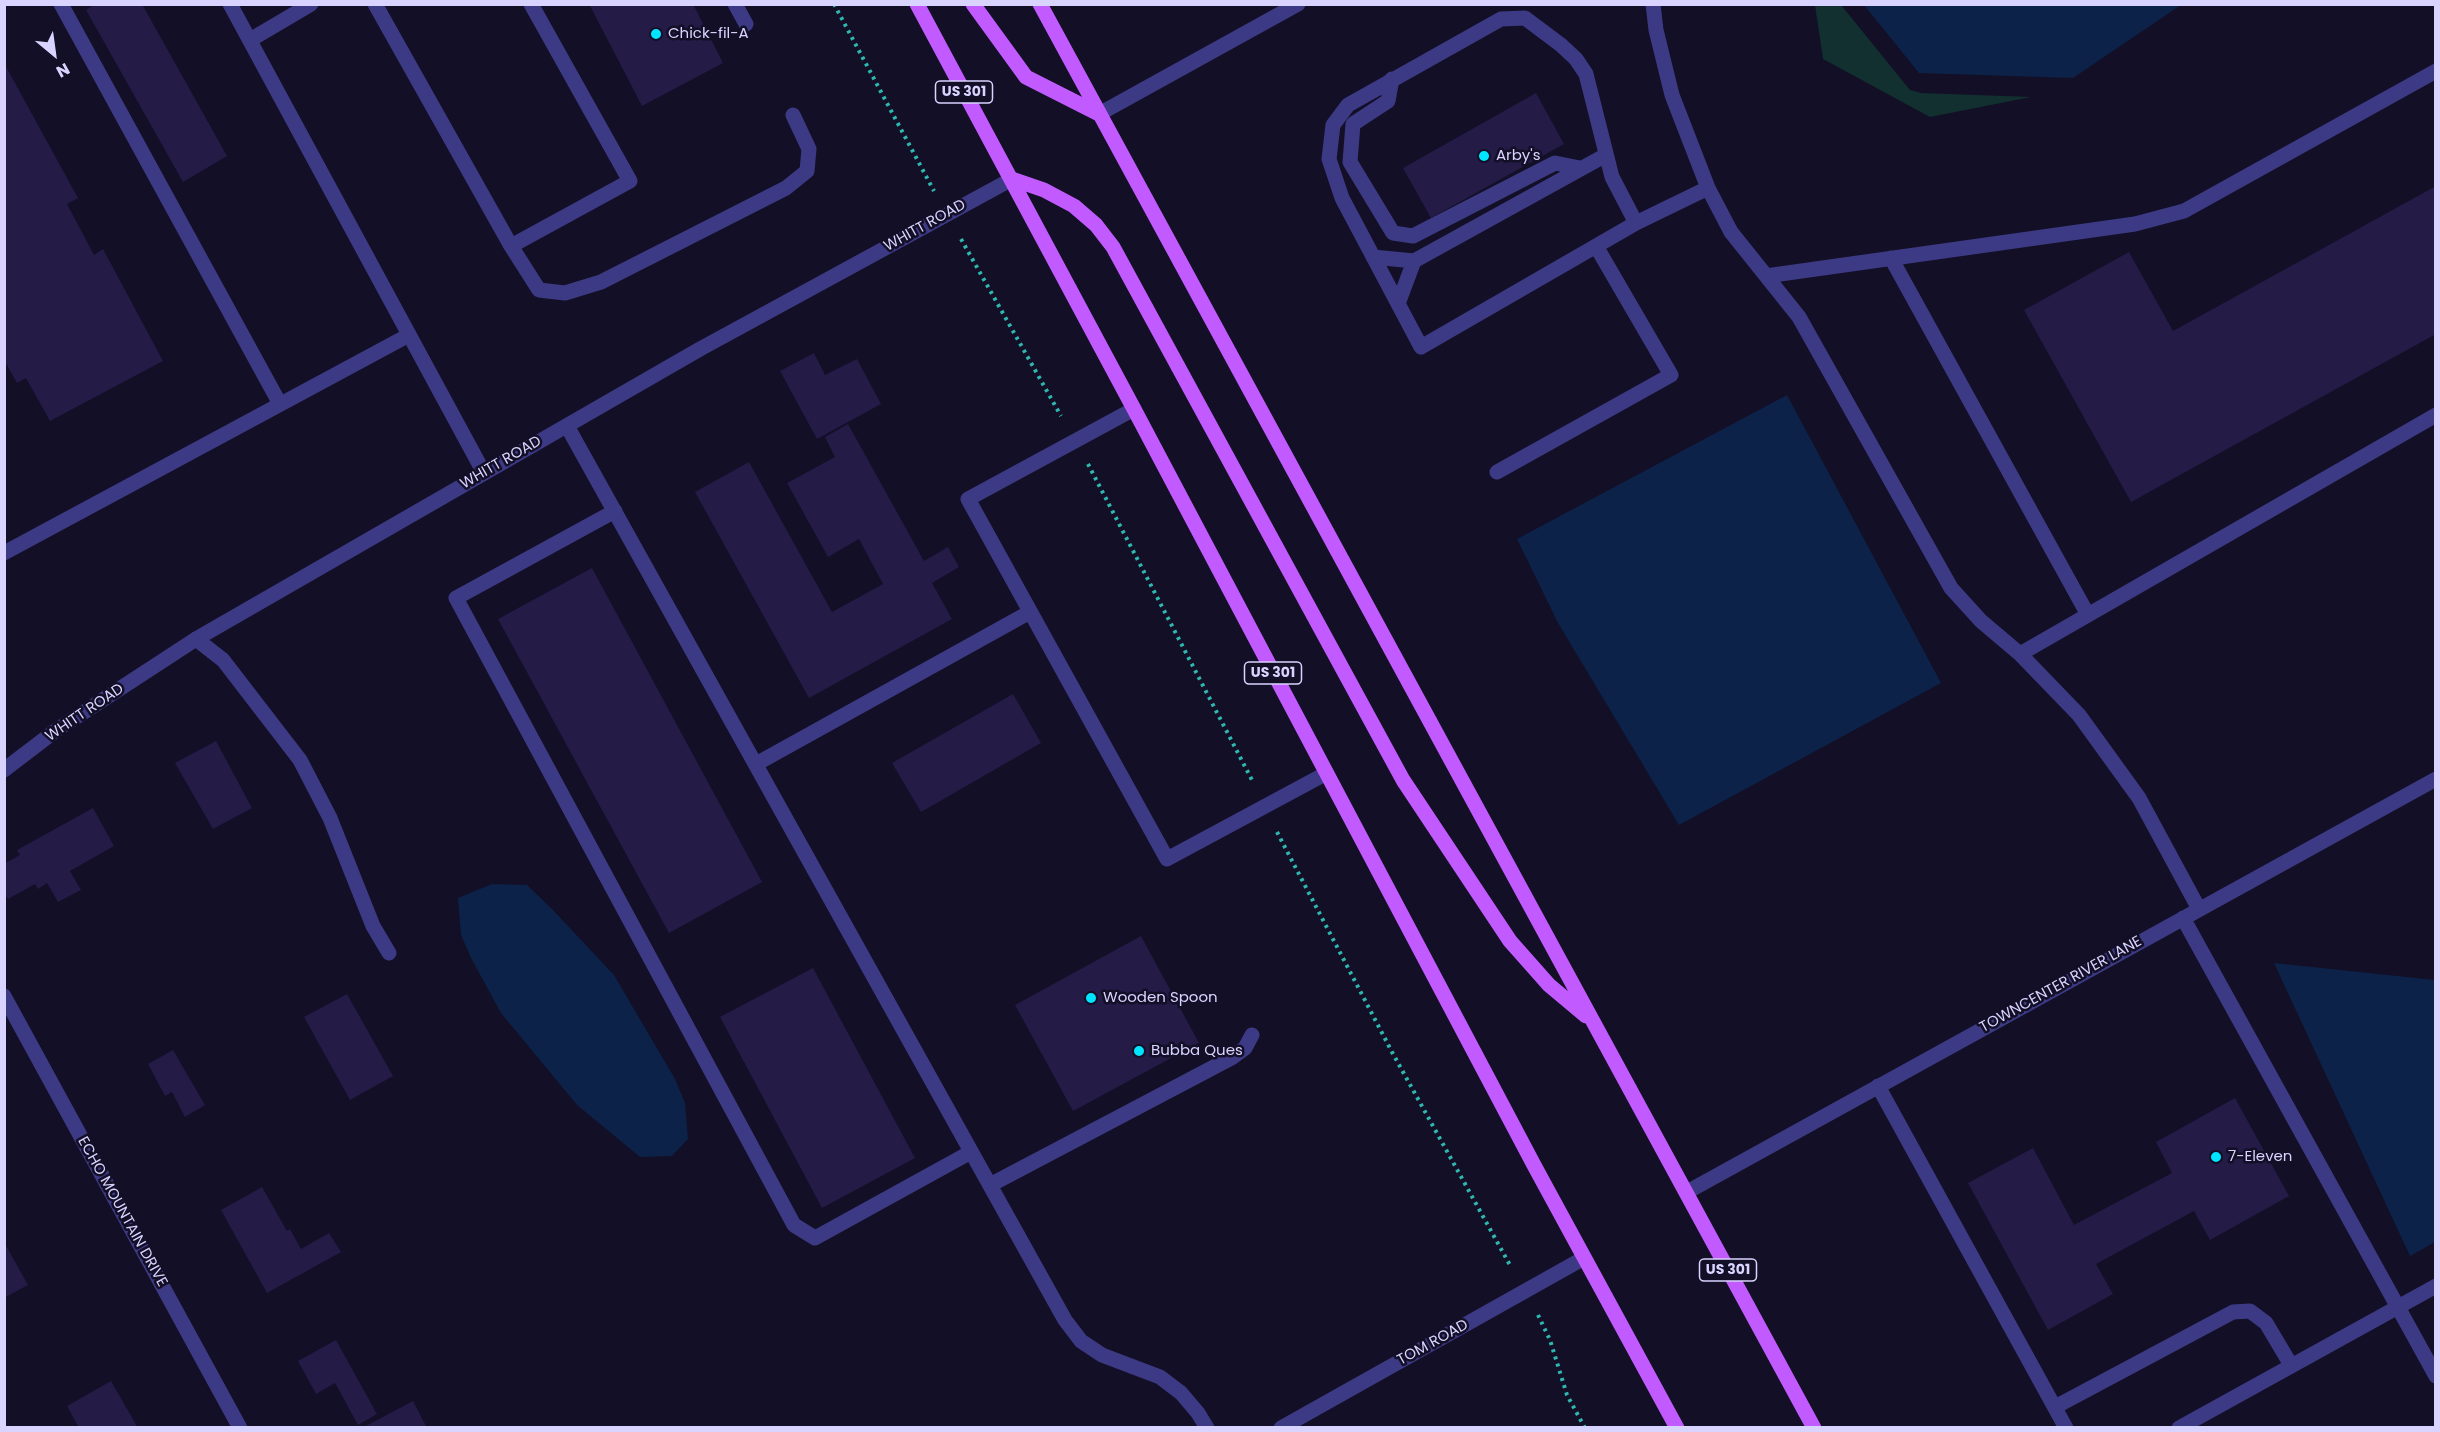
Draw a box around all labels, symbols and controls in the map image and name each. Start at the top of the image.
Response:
north arrow [24,24,84,84]
place label: Chick-fil-A [668,25,749,43]
marker: Chick-fil-A [649,27,663,41]
text: N [52,57,74,83]
road number: US 301 [936,81,992,103]
place label: Arby's [1496,147,1541,165]
marker: Arby's [1477,149,1491,163]
street label: WHITT ROAD [881,196,969,256]
street label: WHITT ROAD [457,433,545,493]
road number: US 301 [1244,662,1302,684]
street label: WHITT ROAD [42,680,128,746]
street label: TOWNCENTER RIVER LANE [1977,933,2145,1037]
place label: Wooden Spoon [1103,989,1218,1007]
marker: Wooden Spoon [1084,991,1098,1005]
place label: Bubba Ques [1151,1042,1243,1060]
marker: Bubba Ques [1132,1044,1146,1058]
street label: ECHO MOUNTAIN DRIVE [73,1134,171,1290]
place label: 7-Eleven [2228,1148,2292,1166]
marker: 7-Eleven [2209,1150,2223,1164]
road number: US 301 [1700,1259,1756,1281]
street label: TOM ROAD [1394,1316,1472,1370]

